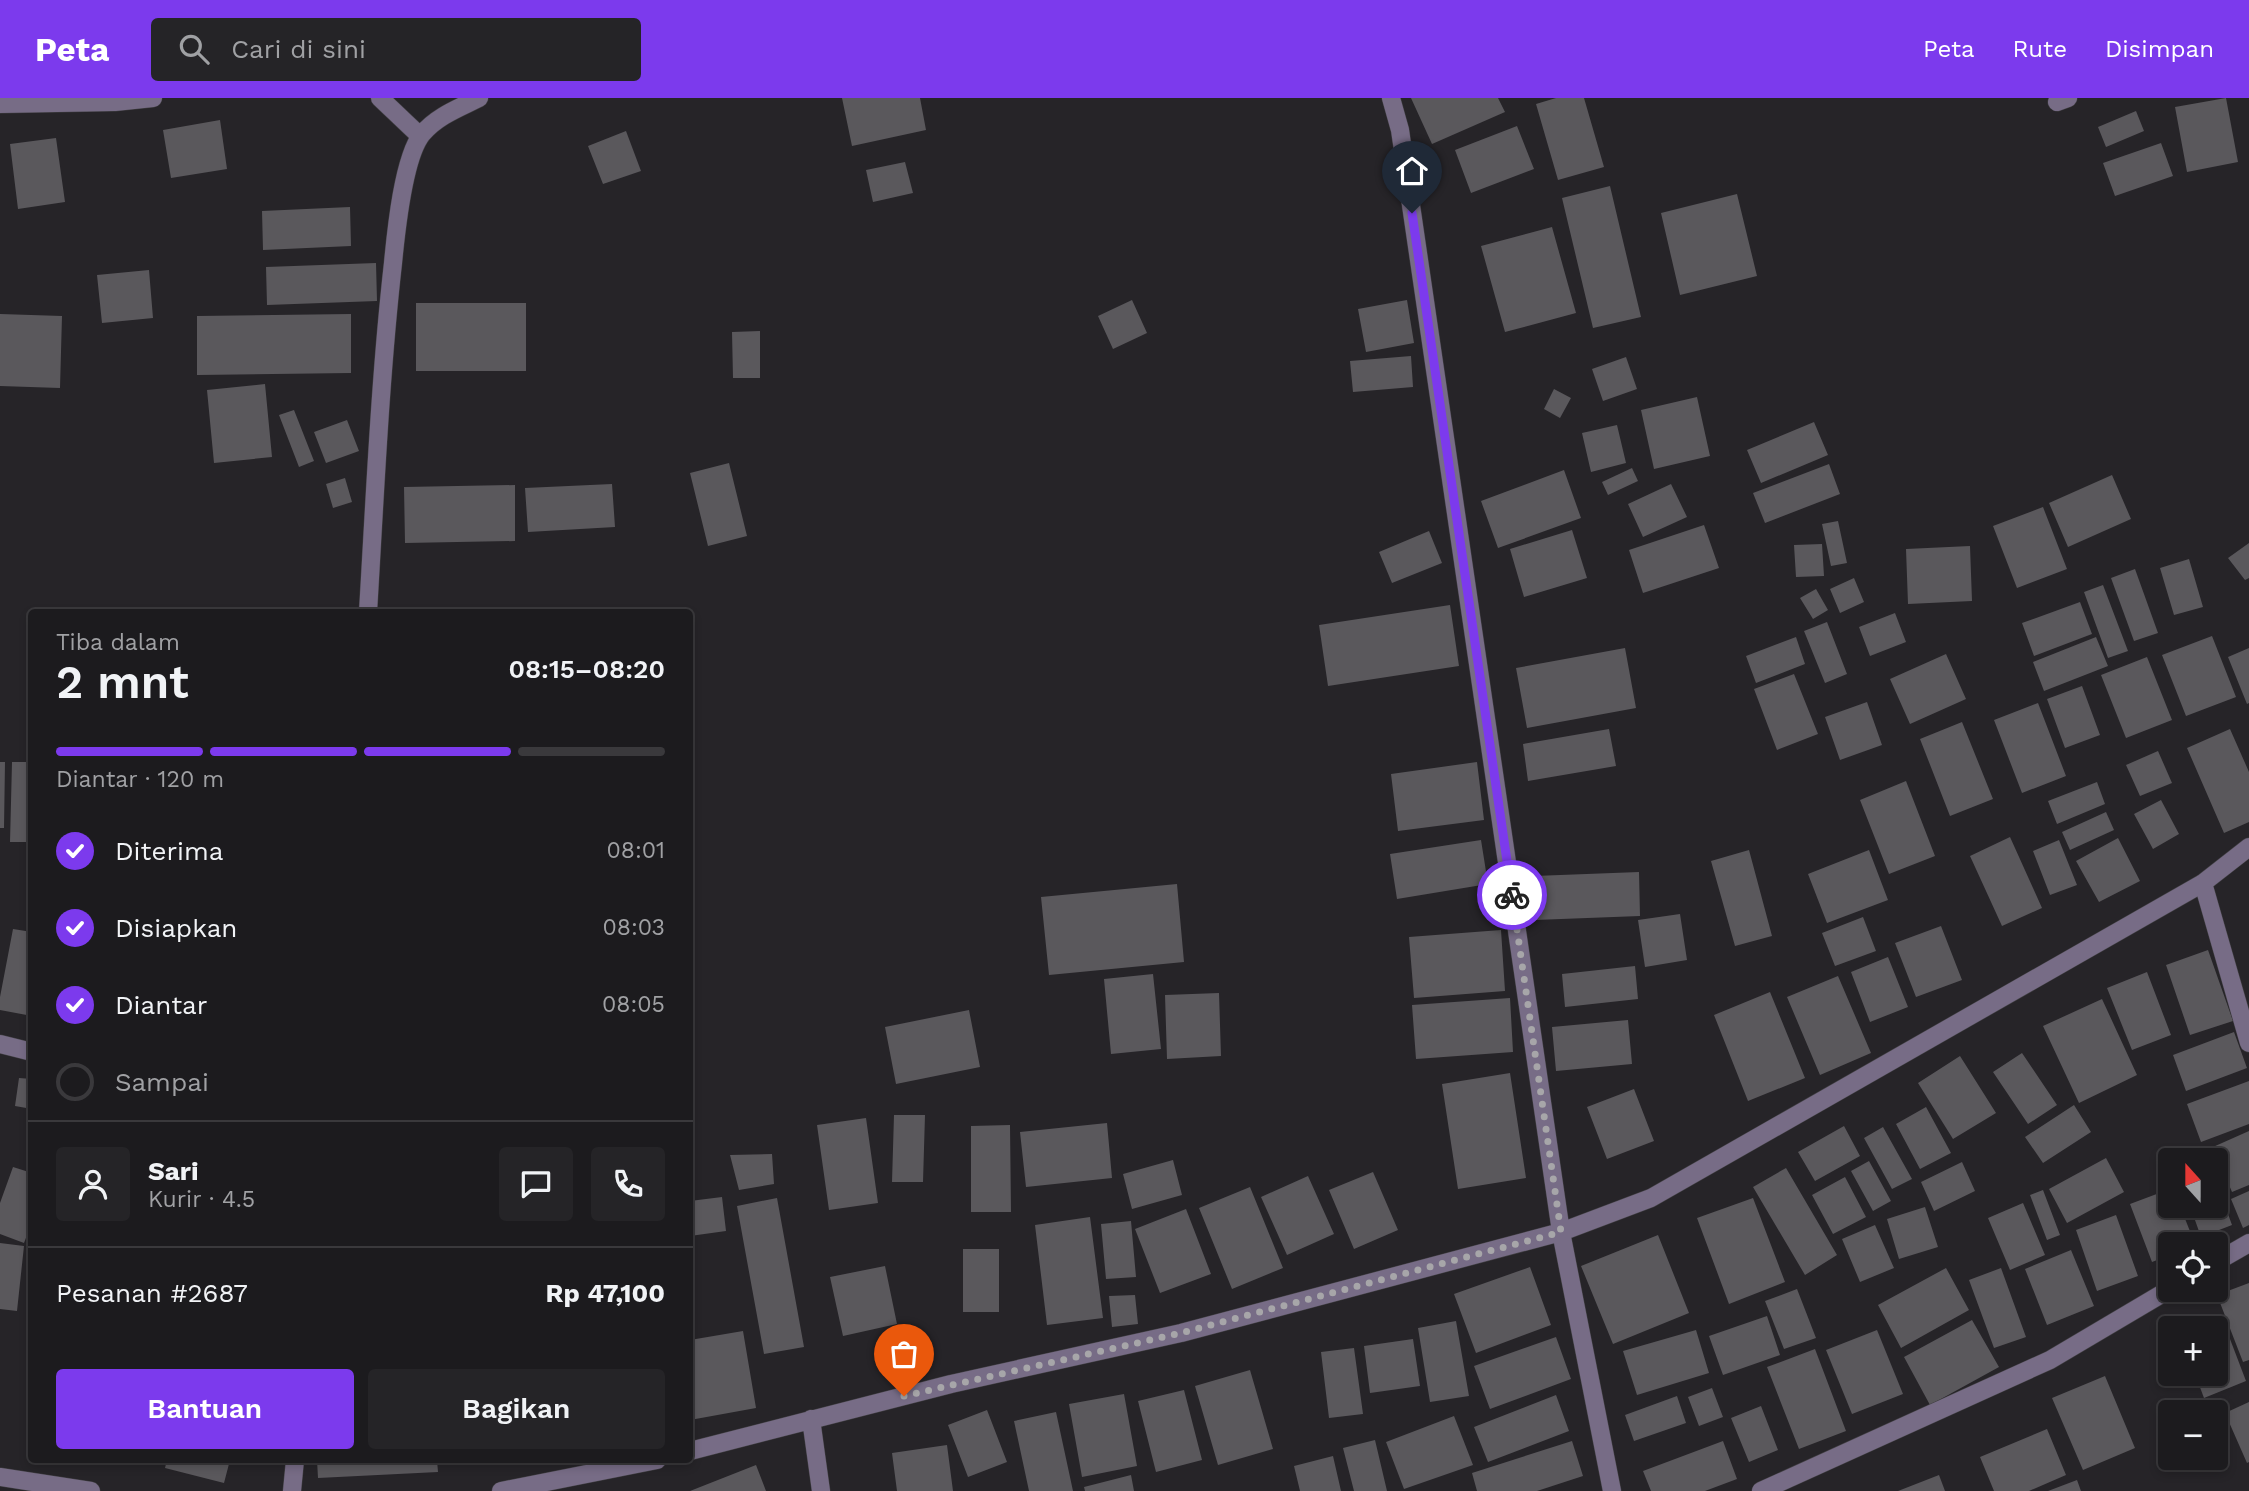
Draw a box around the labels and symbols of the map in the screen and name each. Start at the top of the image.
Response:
pin [1382,141,1442,213]
courier [1477,860,1547,930]
north arrow [2158,1148,2228,1218]
pin [874,1324,934,1396]

